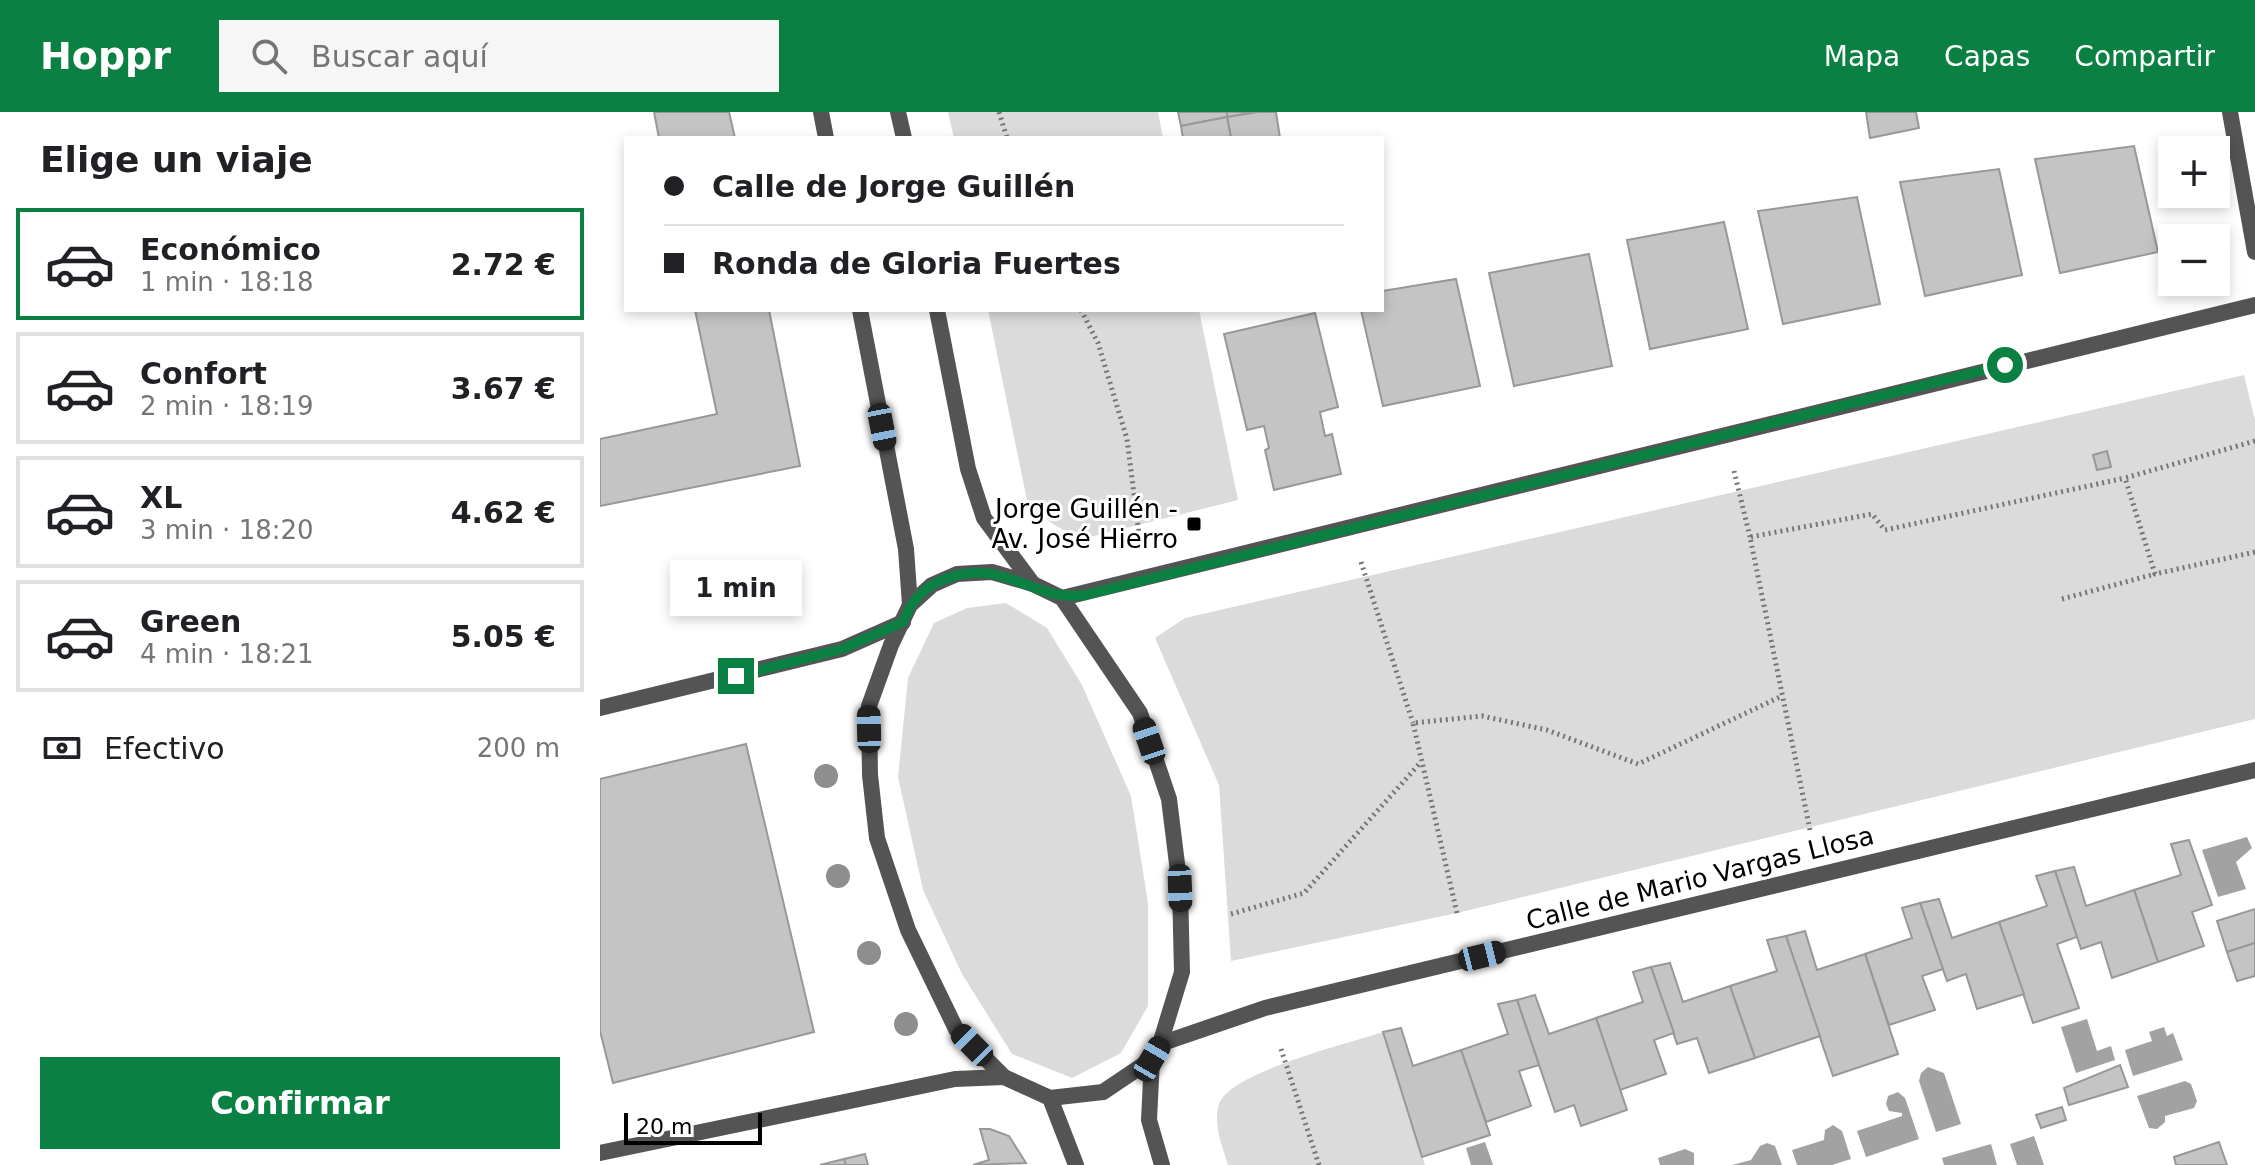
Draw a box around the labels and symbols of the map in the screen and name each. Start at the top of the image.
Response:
route start [1987,347,2023,383]
car [866,401,898,453]
place label: Jorge Guillén - Av. José Hierro [991,494,1178,554]
marker: Jorge Guillén - Av. José Hierro [1185,515,1203,533]
callout: 1 min [670,560,802,616]
route end [718,658,754,694]
car [857,705,881,753]
car [1130,714,1168,768]
street label: Calle de Mario Vargas Llosa [1523,820,1877,936]
car [1167,864,1193,912]
car [1456,939,1508,973]
car [947,1020,997,1070]
car [1130,1032,1174,1086]
scale bar [624,1109,762,1145]

